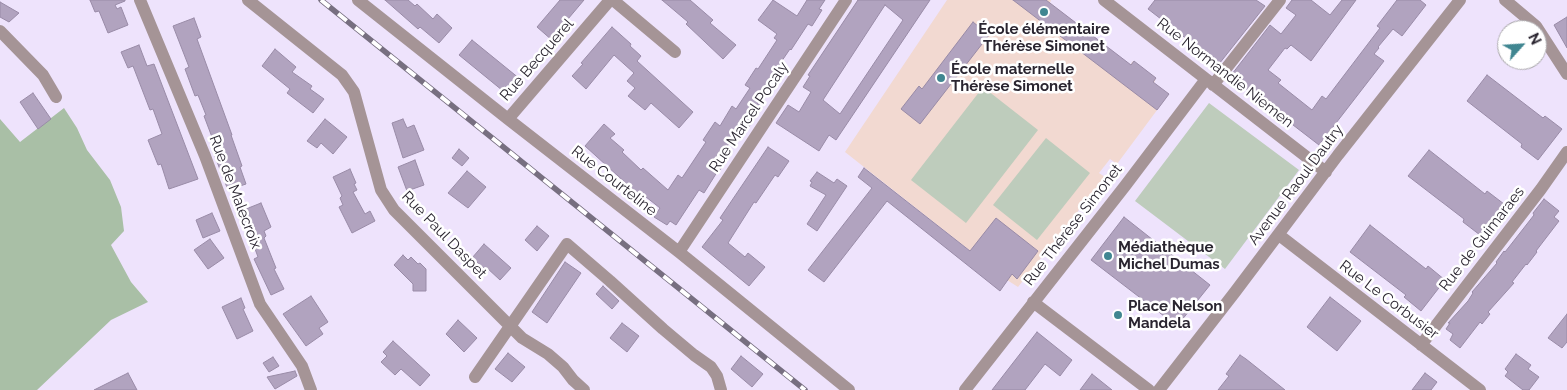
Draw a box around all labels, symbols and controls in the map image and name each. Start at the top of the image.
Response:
marker: École élémentaire Thérèse Simonet [1038,6,1050,18]
street label: Rue Normandie Niemen [1153,14,1297,132]
street label: Rue Becquerel [496,15,578,105]
place label: École élémentaire Thérèse Simonet [978,20,1110,55]
north arrow [1497,20,1547,70]
text: N [1525,31,1544,47]
street label: Rue Marcel Pocaly [706,59,792,175]
place label: École maternelle Thérèse Simonet [951,60,1074,95]
marker: École maternelle Thérèse Simonet [935,72,947,84]
street label: Avenue Raoul Dautry [1245,121,1347,249]
street label: Rue de Malecroix [205,133,265,251]
street label: Rue Courteline [568,142,660,220]
street label: Rue Thérèse Simonet [1020,161,1126,289]
street label: Rue de Guimaraes [1436,183,1528,295]
street label: Rue Paul Daspet [398,188,490,282]
place label: Médiathèque Michel Dumas [1118,238,1220,273]
marker: Médiathèque Michel Dumas [1102,250,1114,262]
street label: Rue Le Corbusier [1336,257,1442,343]
place label: Place Nelson Mandela [1128,297,1222,332]
marker: Place Nelson Mandela [1112,309,1124,321]

